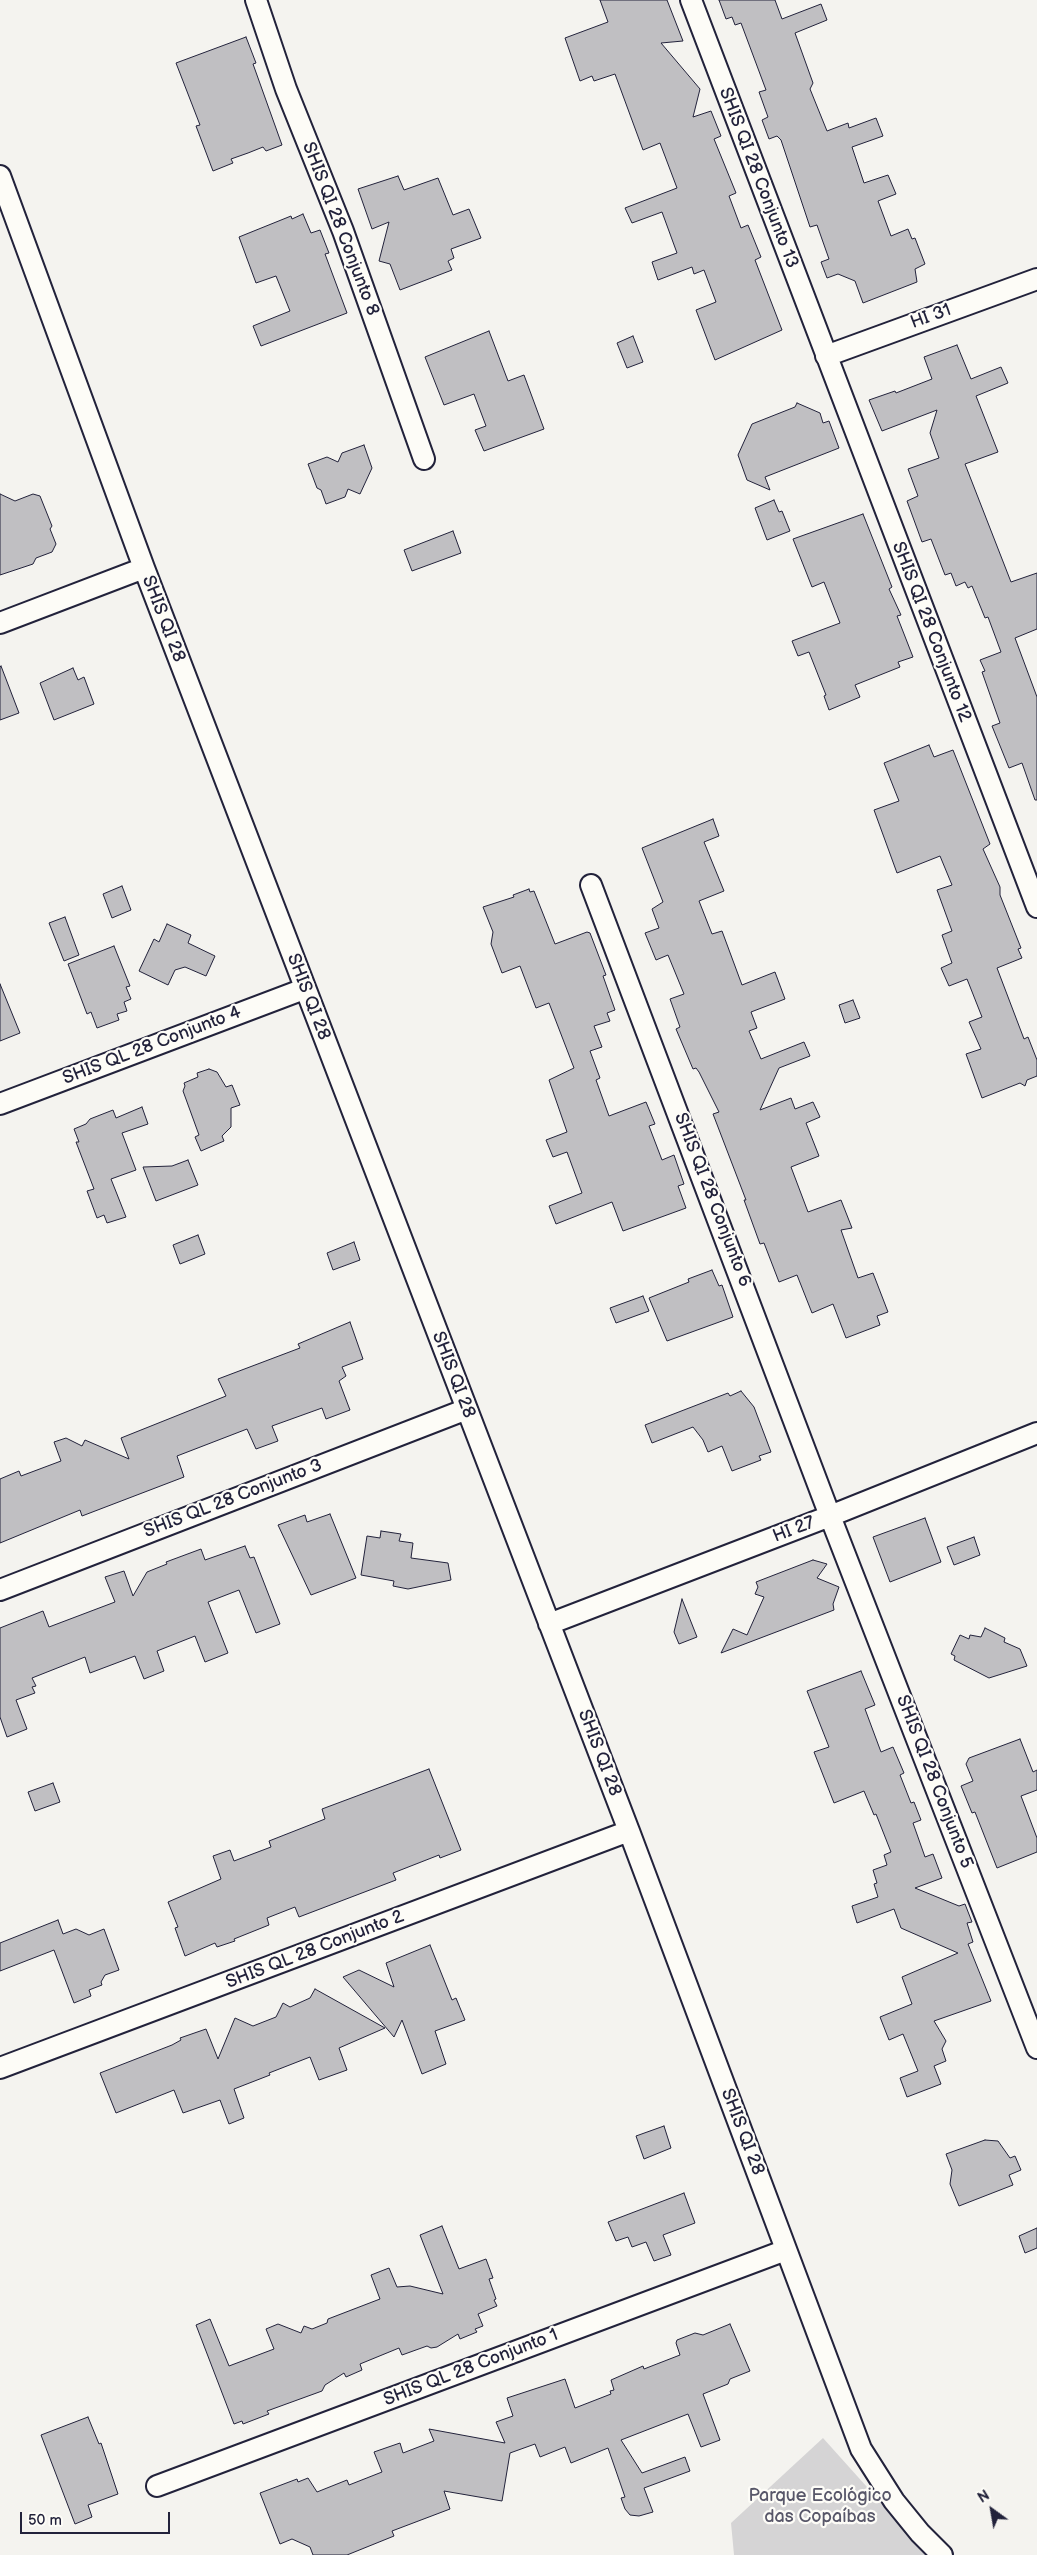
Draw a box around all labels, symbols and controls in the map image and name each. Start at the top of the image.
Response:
street label: SHIS QI 28 Conjunto 13 [714,85,802,271]
street label: SHIS QI 28 Conjunto 8 [297,139,383,319]
street label: HI 31 [908,300,954,334]
street label: SHIS QI 28 Conjunto 12 [887,539,975,725]
street label: SHIS QI 28 [137,573,189,665]
street label: SHIS QI 28 [282,951,334,1043]
street label: SHIS QL 28 Conjunto 4 [60,1002,244,1090]
street label: SHIS QI 28 Conjunto 6 [669,1110,755,1290]
street label: SHIS QI 28 [427,1329,479,1421]
street label: SHIS QL 28 Conjunto 3 [141,1455,325,1543]
street label: HI 27 [770,1512,818,1548]
street label: SHIS QI 28 Conjunto 5 [891,1692,977,1872]
street label: SHIS QI 28 [573,1707,625,1799]
street label: SHIS QL 28 Conjunto 2 [223,1906,407,1994]
street label: SHIS QI 28 [716,2086,768,2178]
street label: SHIS QL 28 Conjunto 1 [381,2325,561,2411]
park label: Parque Ecológico das Copaíbas [748,2485,892,2528]
north arrow [967,2485,1017,2535]
text: N [975,2487,993,2507]
scale bar [22,2502,172,2534]
text: 50 m [28,2511,62,2530]

